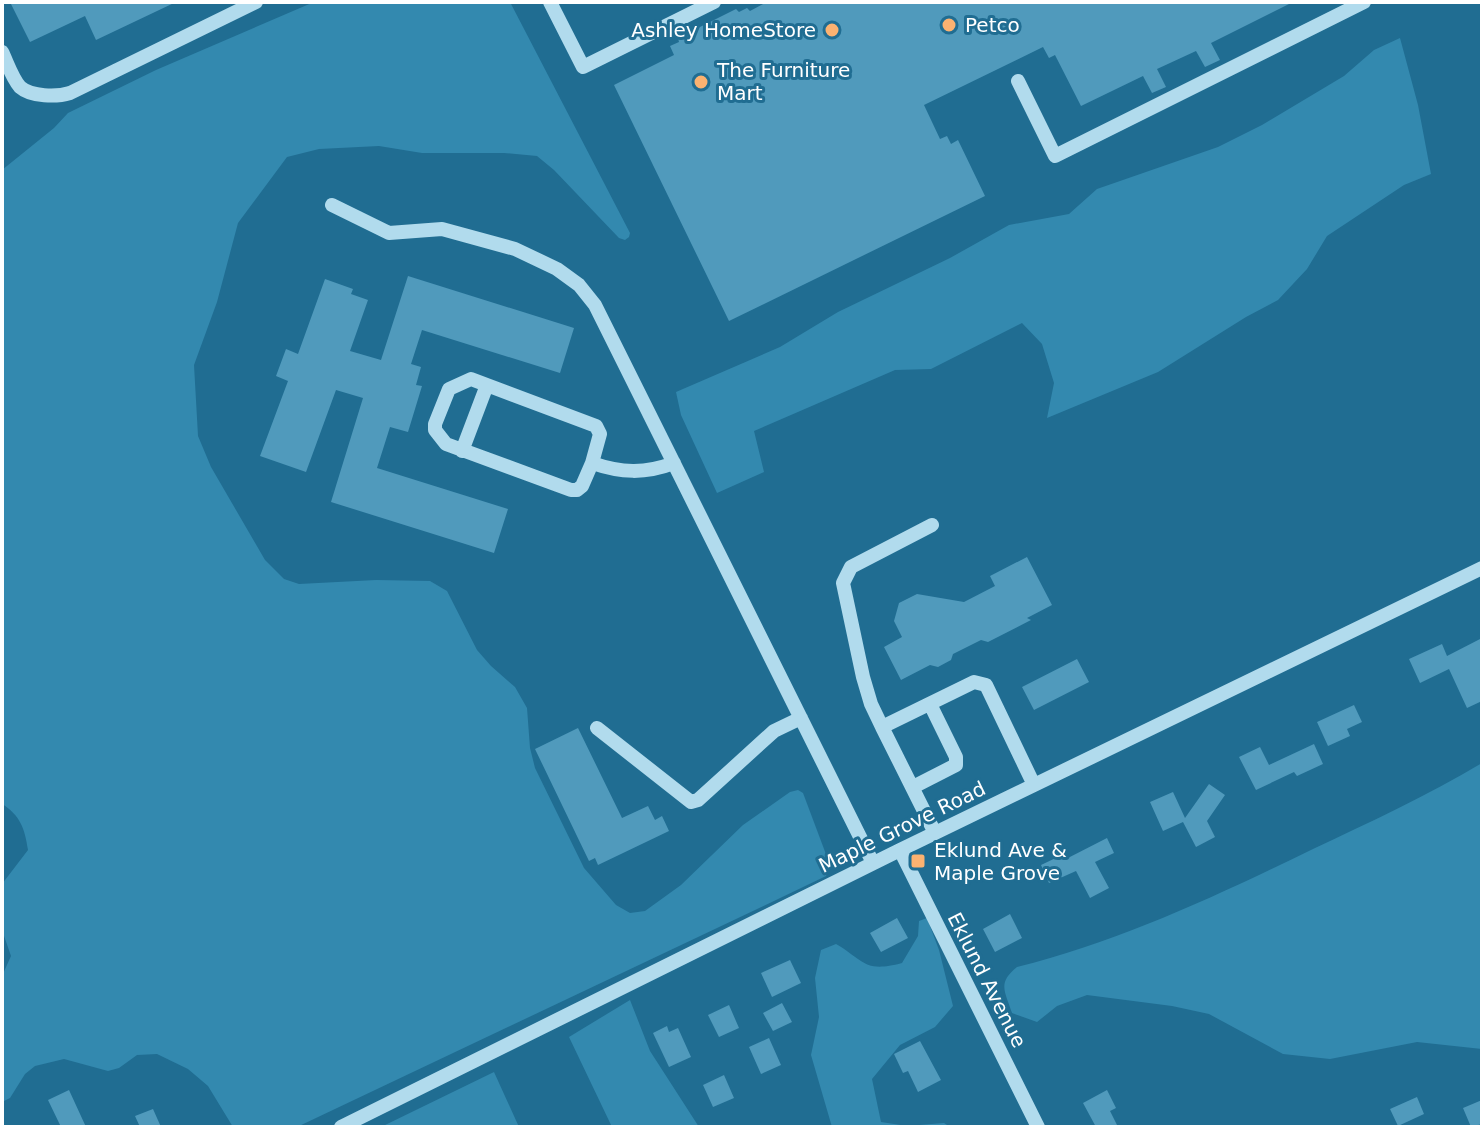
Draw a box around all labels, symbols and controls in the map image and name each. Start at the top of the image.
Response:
place label: Petco [965,13,1020,37]
marker: Petco [940,16,958,34]
place label: Ashley HomeStore [631,18,816,42]
marker: Ashley HomeStore [823,21,841,39]
place label: The Furniture Mart [716,58,850,105]
marker: The Furniture Mart [692,73,710,91]
street label: Maple Grove Road [815,776,989,878]
place label: Eklund Ave & Maple Grove [934,838,1067,885]
marker: Eklund Ave & Maple Grove [909,852,927,870]
street label: Eklund Avenue [943,908,1031,1052]

